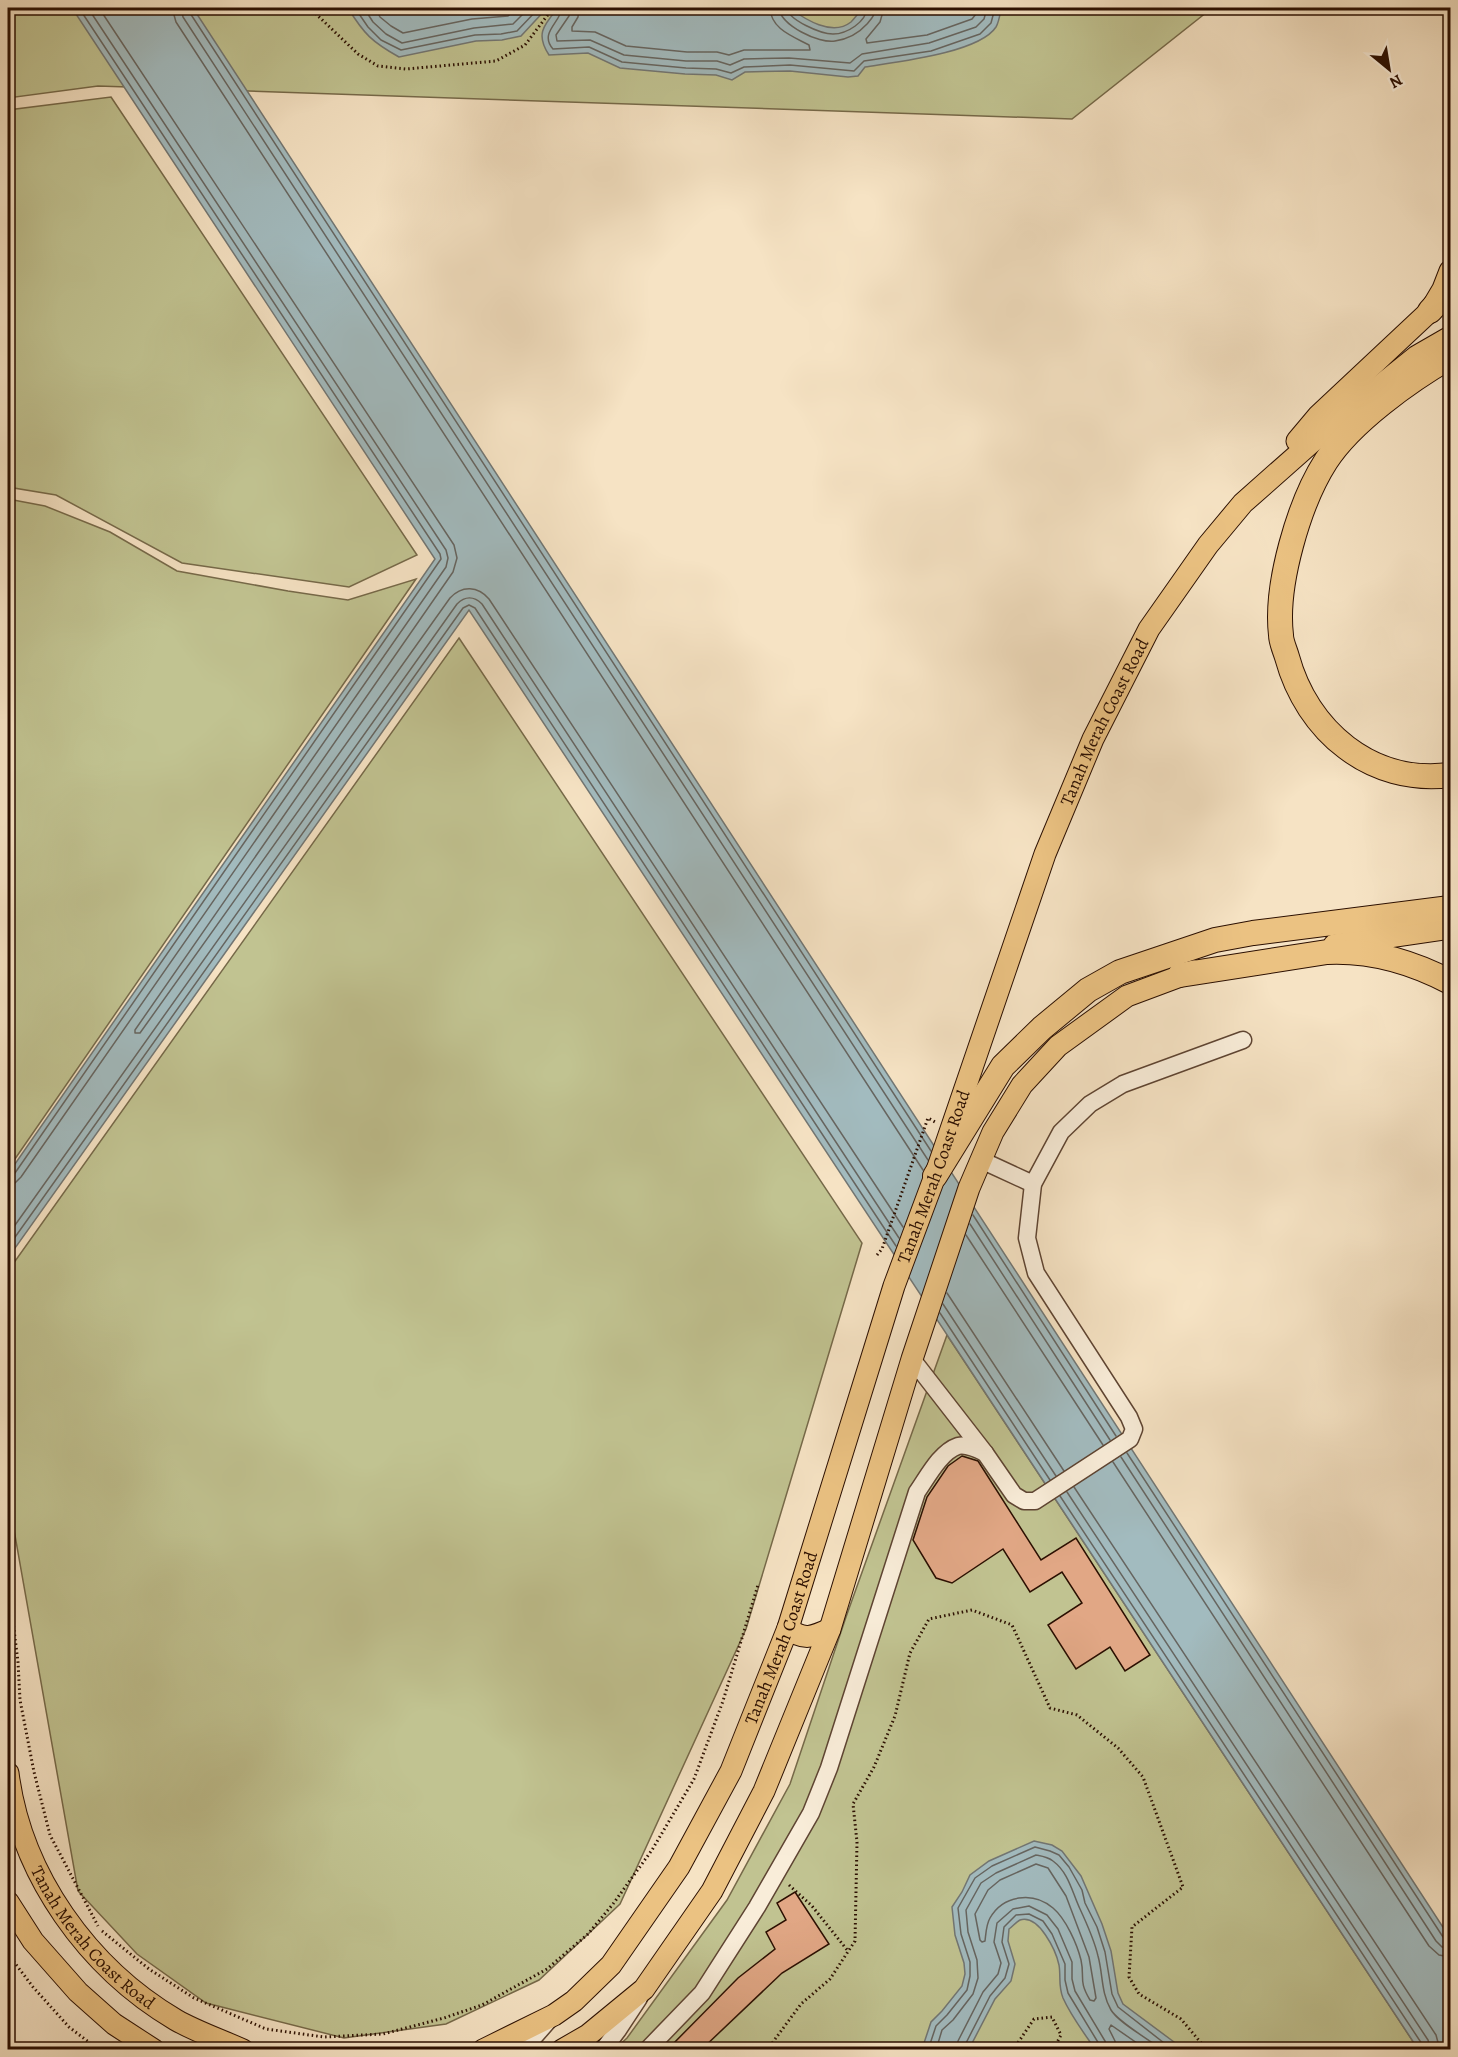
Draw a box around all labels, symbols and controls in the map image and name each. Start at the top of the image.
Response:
north arrow [1359,39,1419,99]
text: N [1385,69,1407,94]
street label: Tanah Merah Coast Road [1054,634,1154,809]
street label: Tanah Merah Coast Road [891,1086,976,1267]
street label: Tanah Merah Coast Road [739,1548,823,1728]
street label: Tanah Merah Coast Road [25,1862,160,2015]

